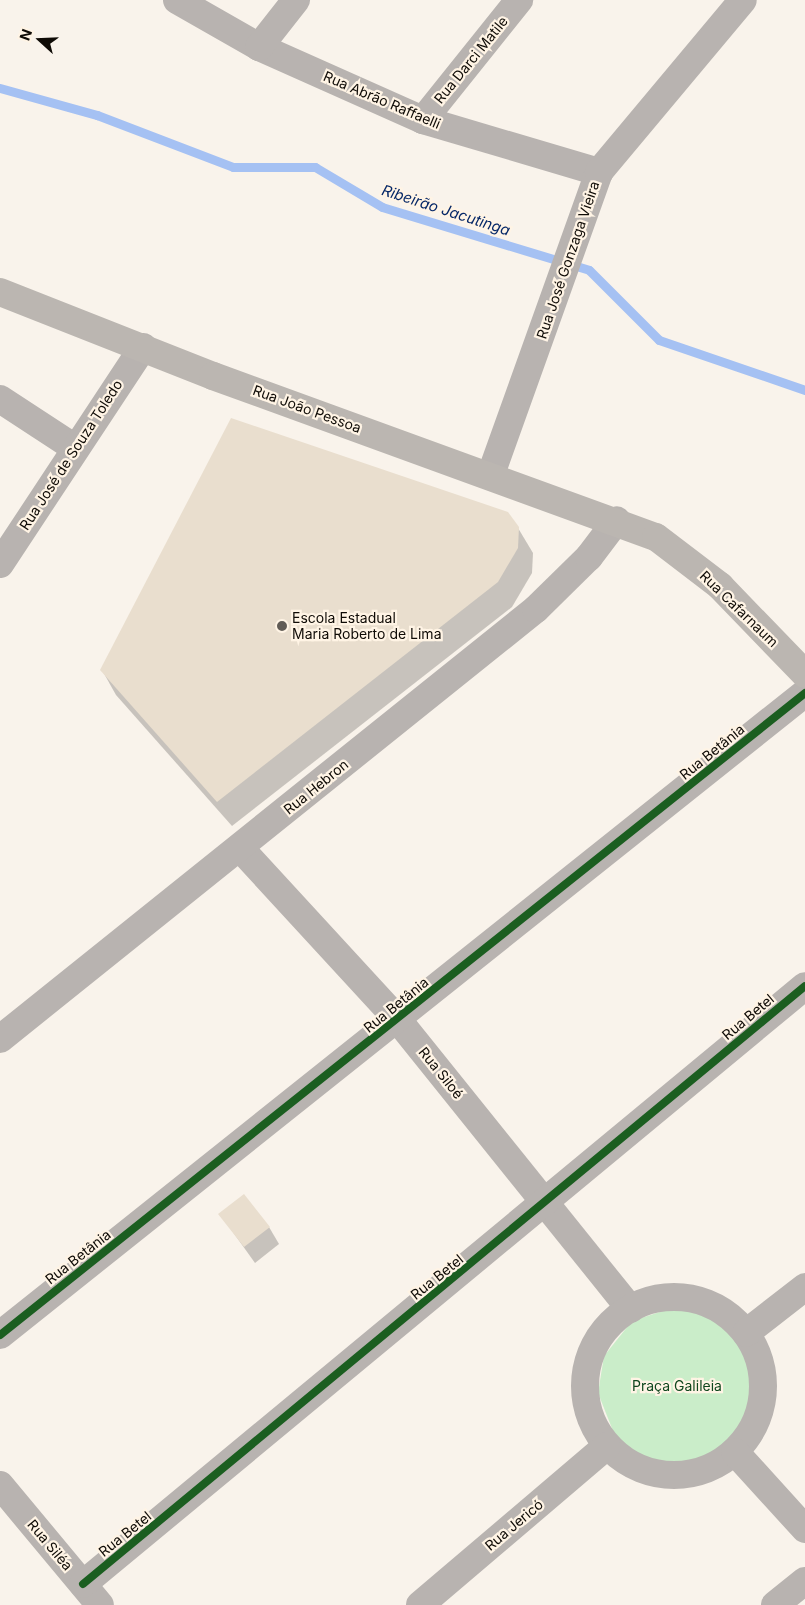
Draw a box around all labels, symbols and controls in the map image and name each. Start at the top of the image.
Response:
street label: Rua Darci Matile [431,13,511,107]
north arrow [15,15,65,65]
text: N [16,27,35,43]
street label: Rua Abrão Raffaelli [321,68,443,132]
street label: Rua José Gonzaga Vieira [533,179,603,341]
water label: Ribeirão Jacutinga [380,181,512,239]
street label: Rua José de Souza Toledo [16,377,126,533]
street label: Rua João Pessoa [251,382,363,436]
street label: Rua Cafarnaum [696,567,782,651]
place label: Escola Estadual Maria Roberto de Lima [292,610,441,642]
marker: Escola Estadual Maria Roberto de Lima [276,620,288,632]
street label: Rua Betânia [676,721,748,783]
street label: Rua Hebron [280,756,352,818]
street label: Rua Betânia [360,974,432,1036]
street label: Rua Betel [719,991,777,1043]
street label: Rua Siloé [415,1044,467,1102]
street label: Rua Betânia [42,1226,114,1288]
street label: Rua Betel [407,1251,467,1303]
park label: Praça Galileia [632,1378,722,1394]
street label: Rua Jericó [482,1496,546,1554]
street label: Rua Betel [95,1508,155,1560]
street label: Rua Siléa [24,1516,76,1574]

